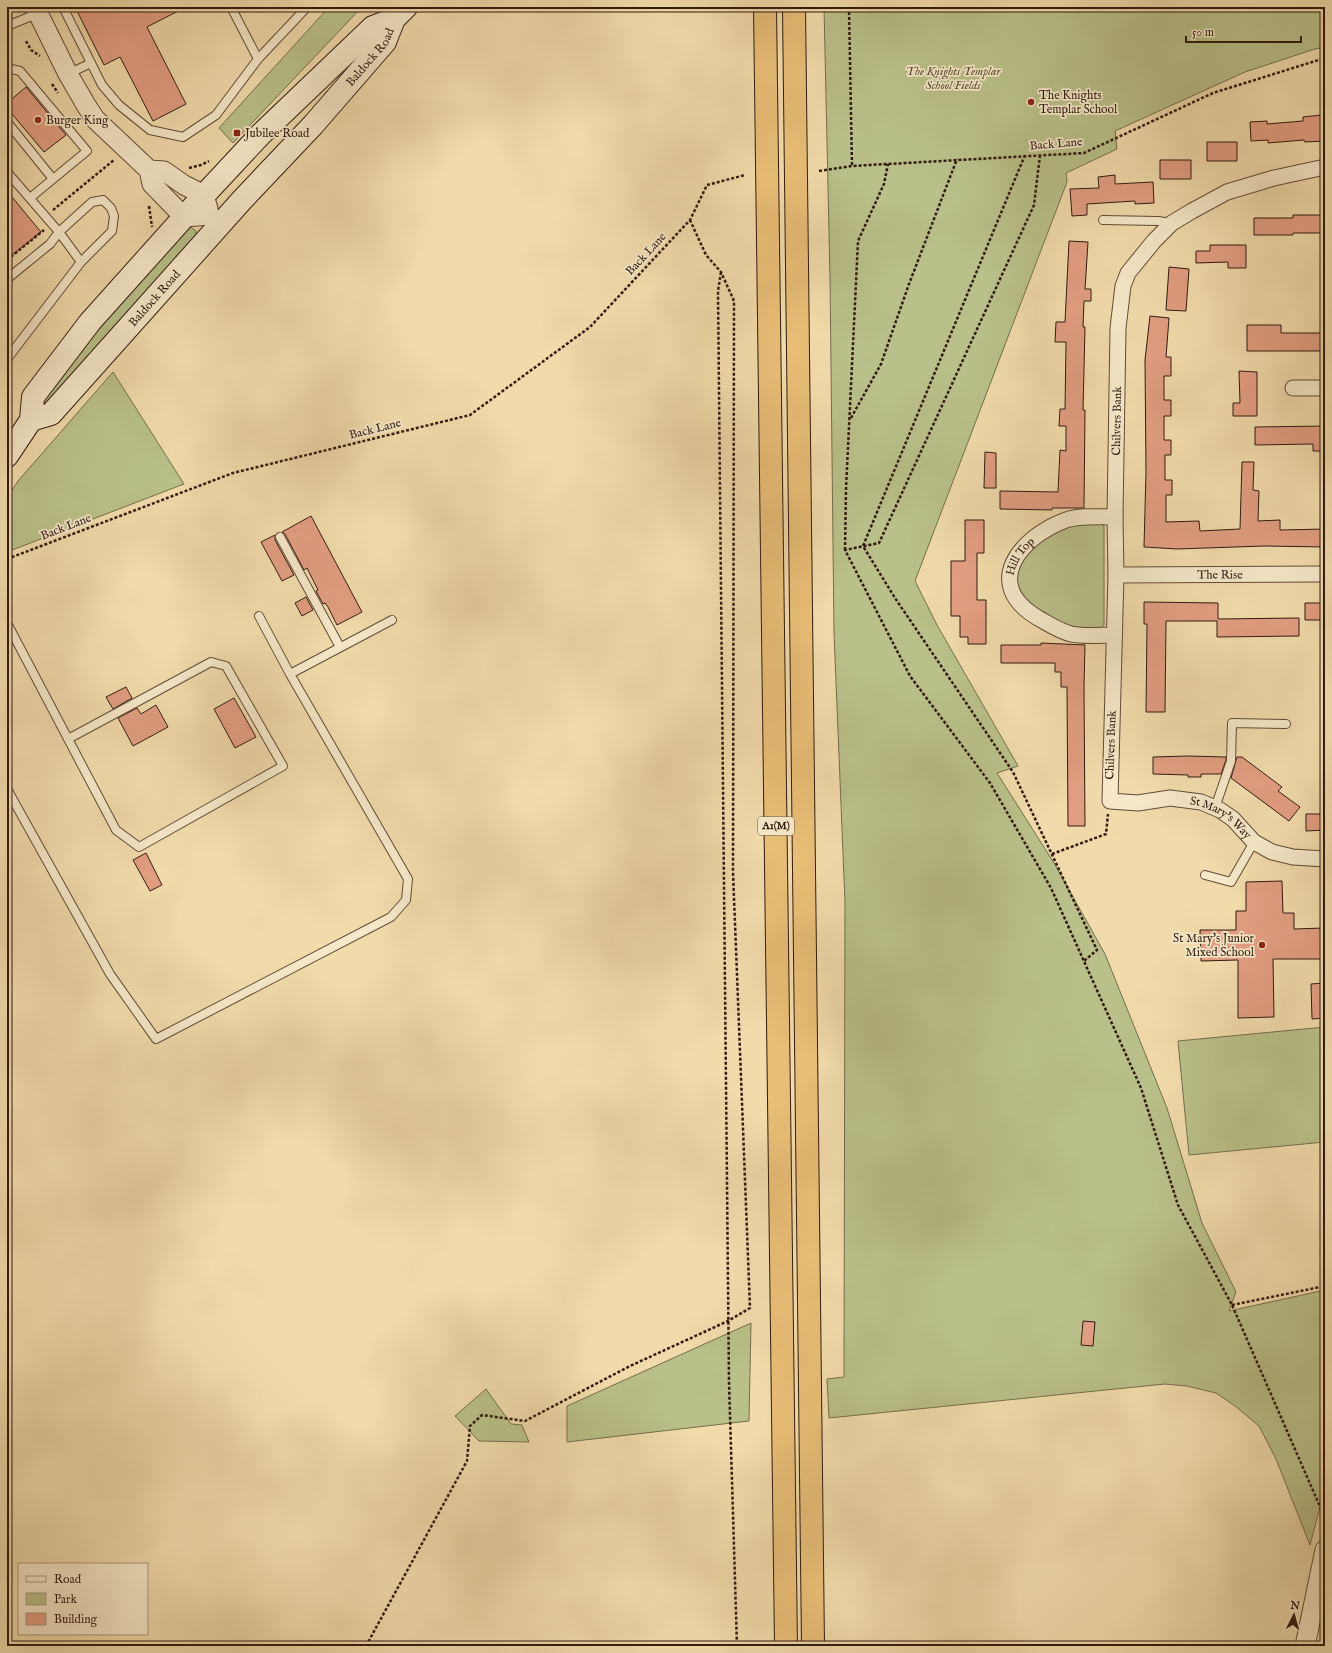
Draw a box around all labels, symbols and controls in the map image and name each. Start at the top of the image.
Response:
scale bar [1186,18,1301,44]
street label: Baldock Road [343,25,397,89]
text: 50 m [1192,25,1214,40]
park label: The Knights Templar School Fields [906,64,1001,93]
place label: The Knights Templar School [1039,88,1118,118]
marker: The Knights Templar School [1026,97,1036,107]
place label: Burger King [46,113,109,128]
marker: Burger King [33,115,43,125]
place label: Jubilee Road [243,126,310,142]
marker: Jubilee Road [232,128,242,138]
street label: Back Lane [1029,134,1084,154]
street label: Back Lane [622,229,670,278]
street label: Baldock Road [125,267,184,330]
street label: Chilvers Bank [1109,386,1125,456]
street label: Back Lane [348,415,403,443]
street label: Back Lane [39,510,94,543]
street label: Hill Top [1002,533,1038,577]
street label: The Rise [1197,567,1243,582]
street label: Chilvers Bank [1102,710,1120,780]
street label: St Mary's Way [1189,793,1255,842]
road number: A1(M) [758,817,794,835]
place label: St Mary's Junior Mixed School [1173,931,1255,960]
marker: St Mary's Junior Mixed School [1257,940,1267,950]
legend [18,1563,148,1635]
text: Road [54,1572,82,1587]
text: Park [54,1592,77,1607]
north arrow [1274,1595,1314,1635]
text: N [1288,1598,1301,1614]
text: Building [54,1612,98,1627]

